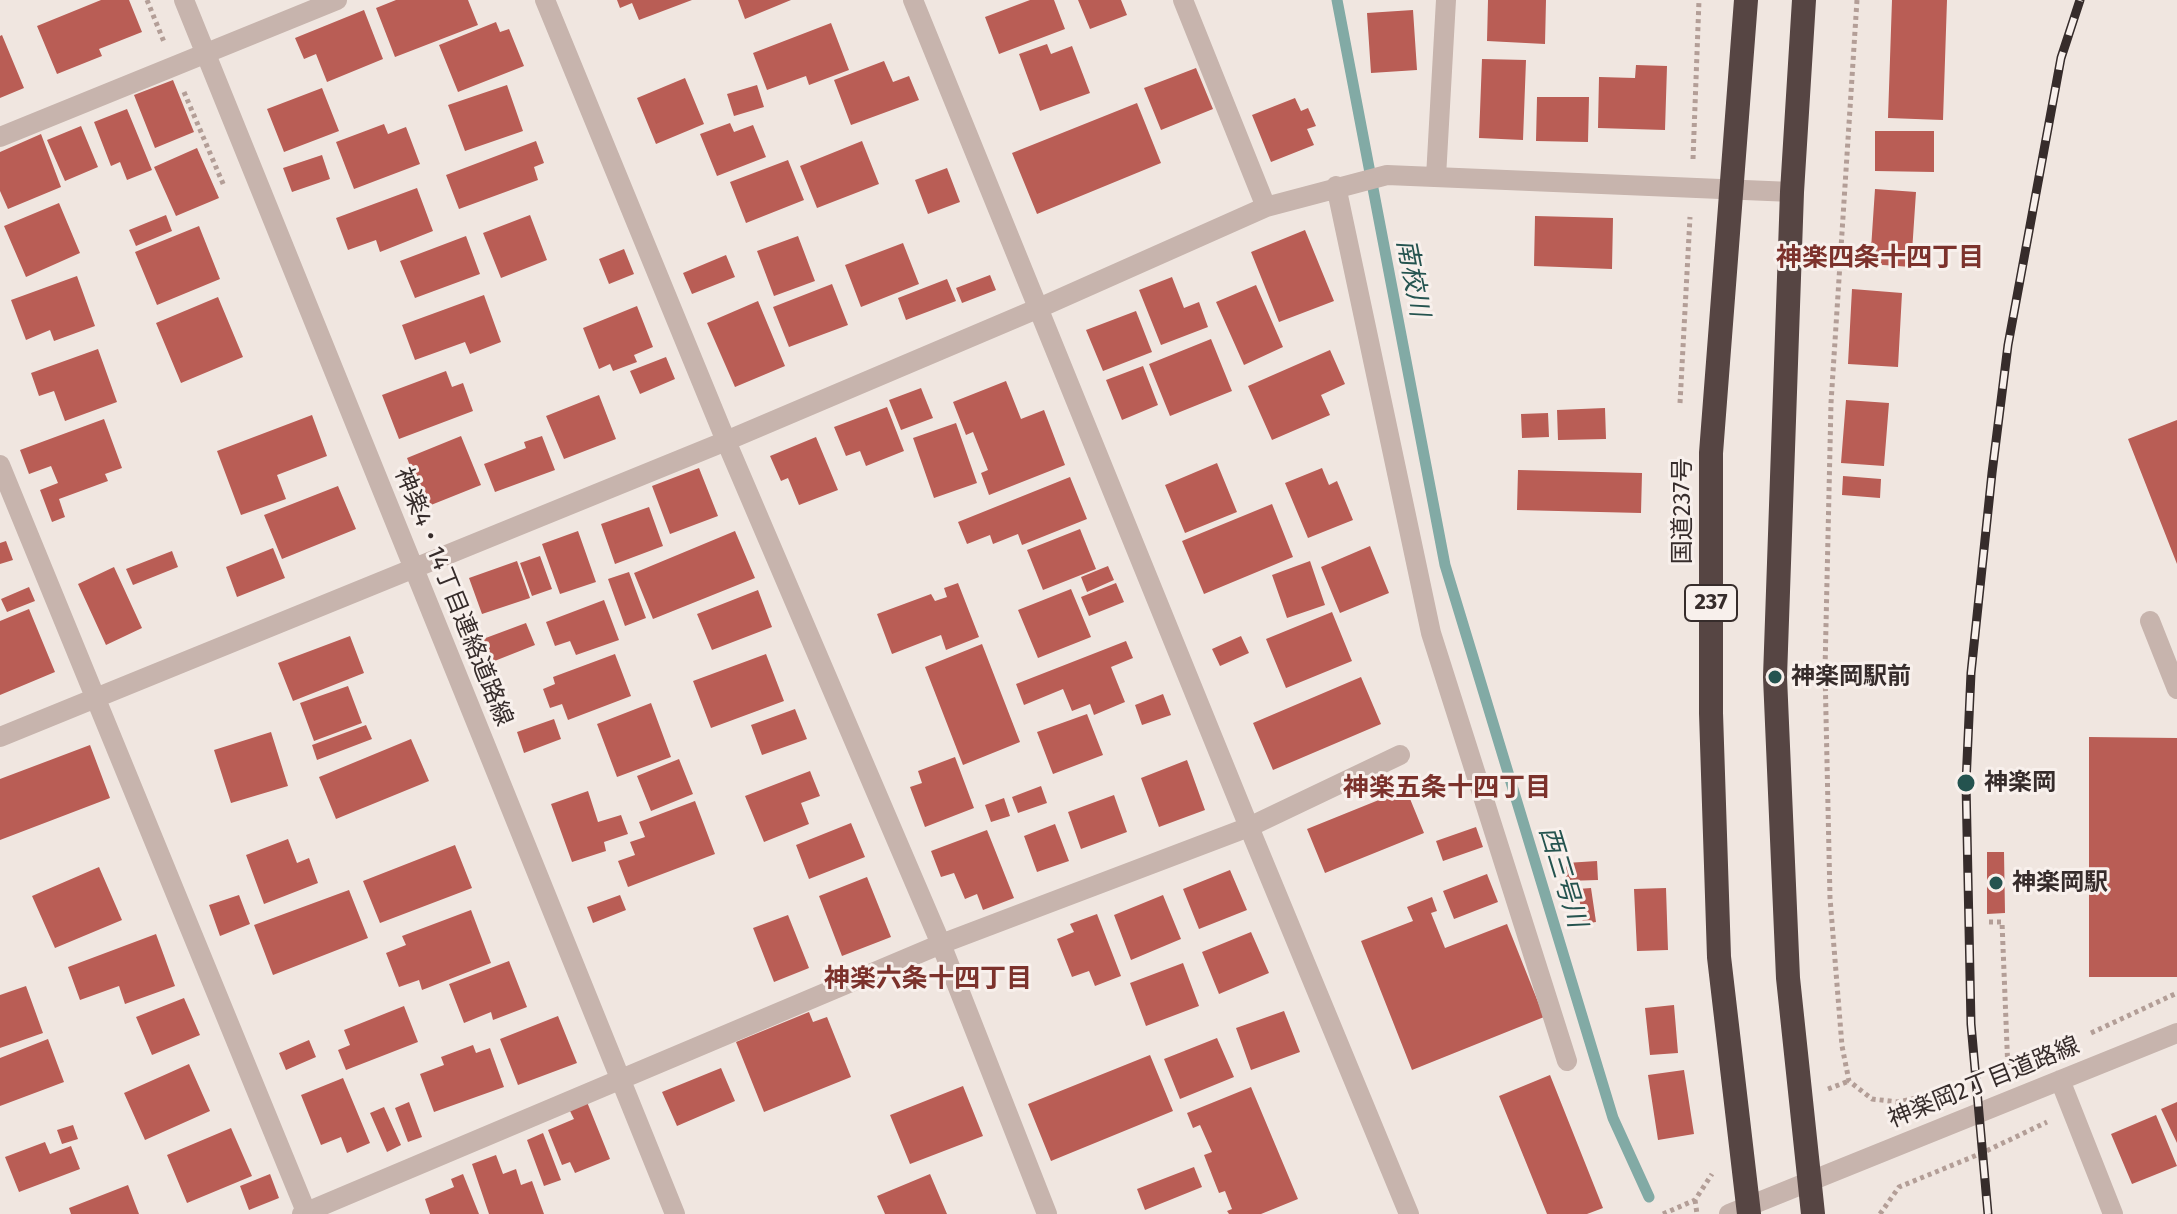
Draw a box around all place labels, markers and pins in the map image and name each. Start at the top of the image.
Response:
place label: 神楽岡駅前 [1791,663,1911,691]
marker: 神楽岡駅前 [1766,668,1784,686]
place label: 神楽岡 [1984,769,2056,797]
marker: 神楽岡 [1955,772,1977,794]
place label: 神楽岡駅 [2012,869,2108,897]
marker: 神楽岡駅 [1987,874,2005,892]

